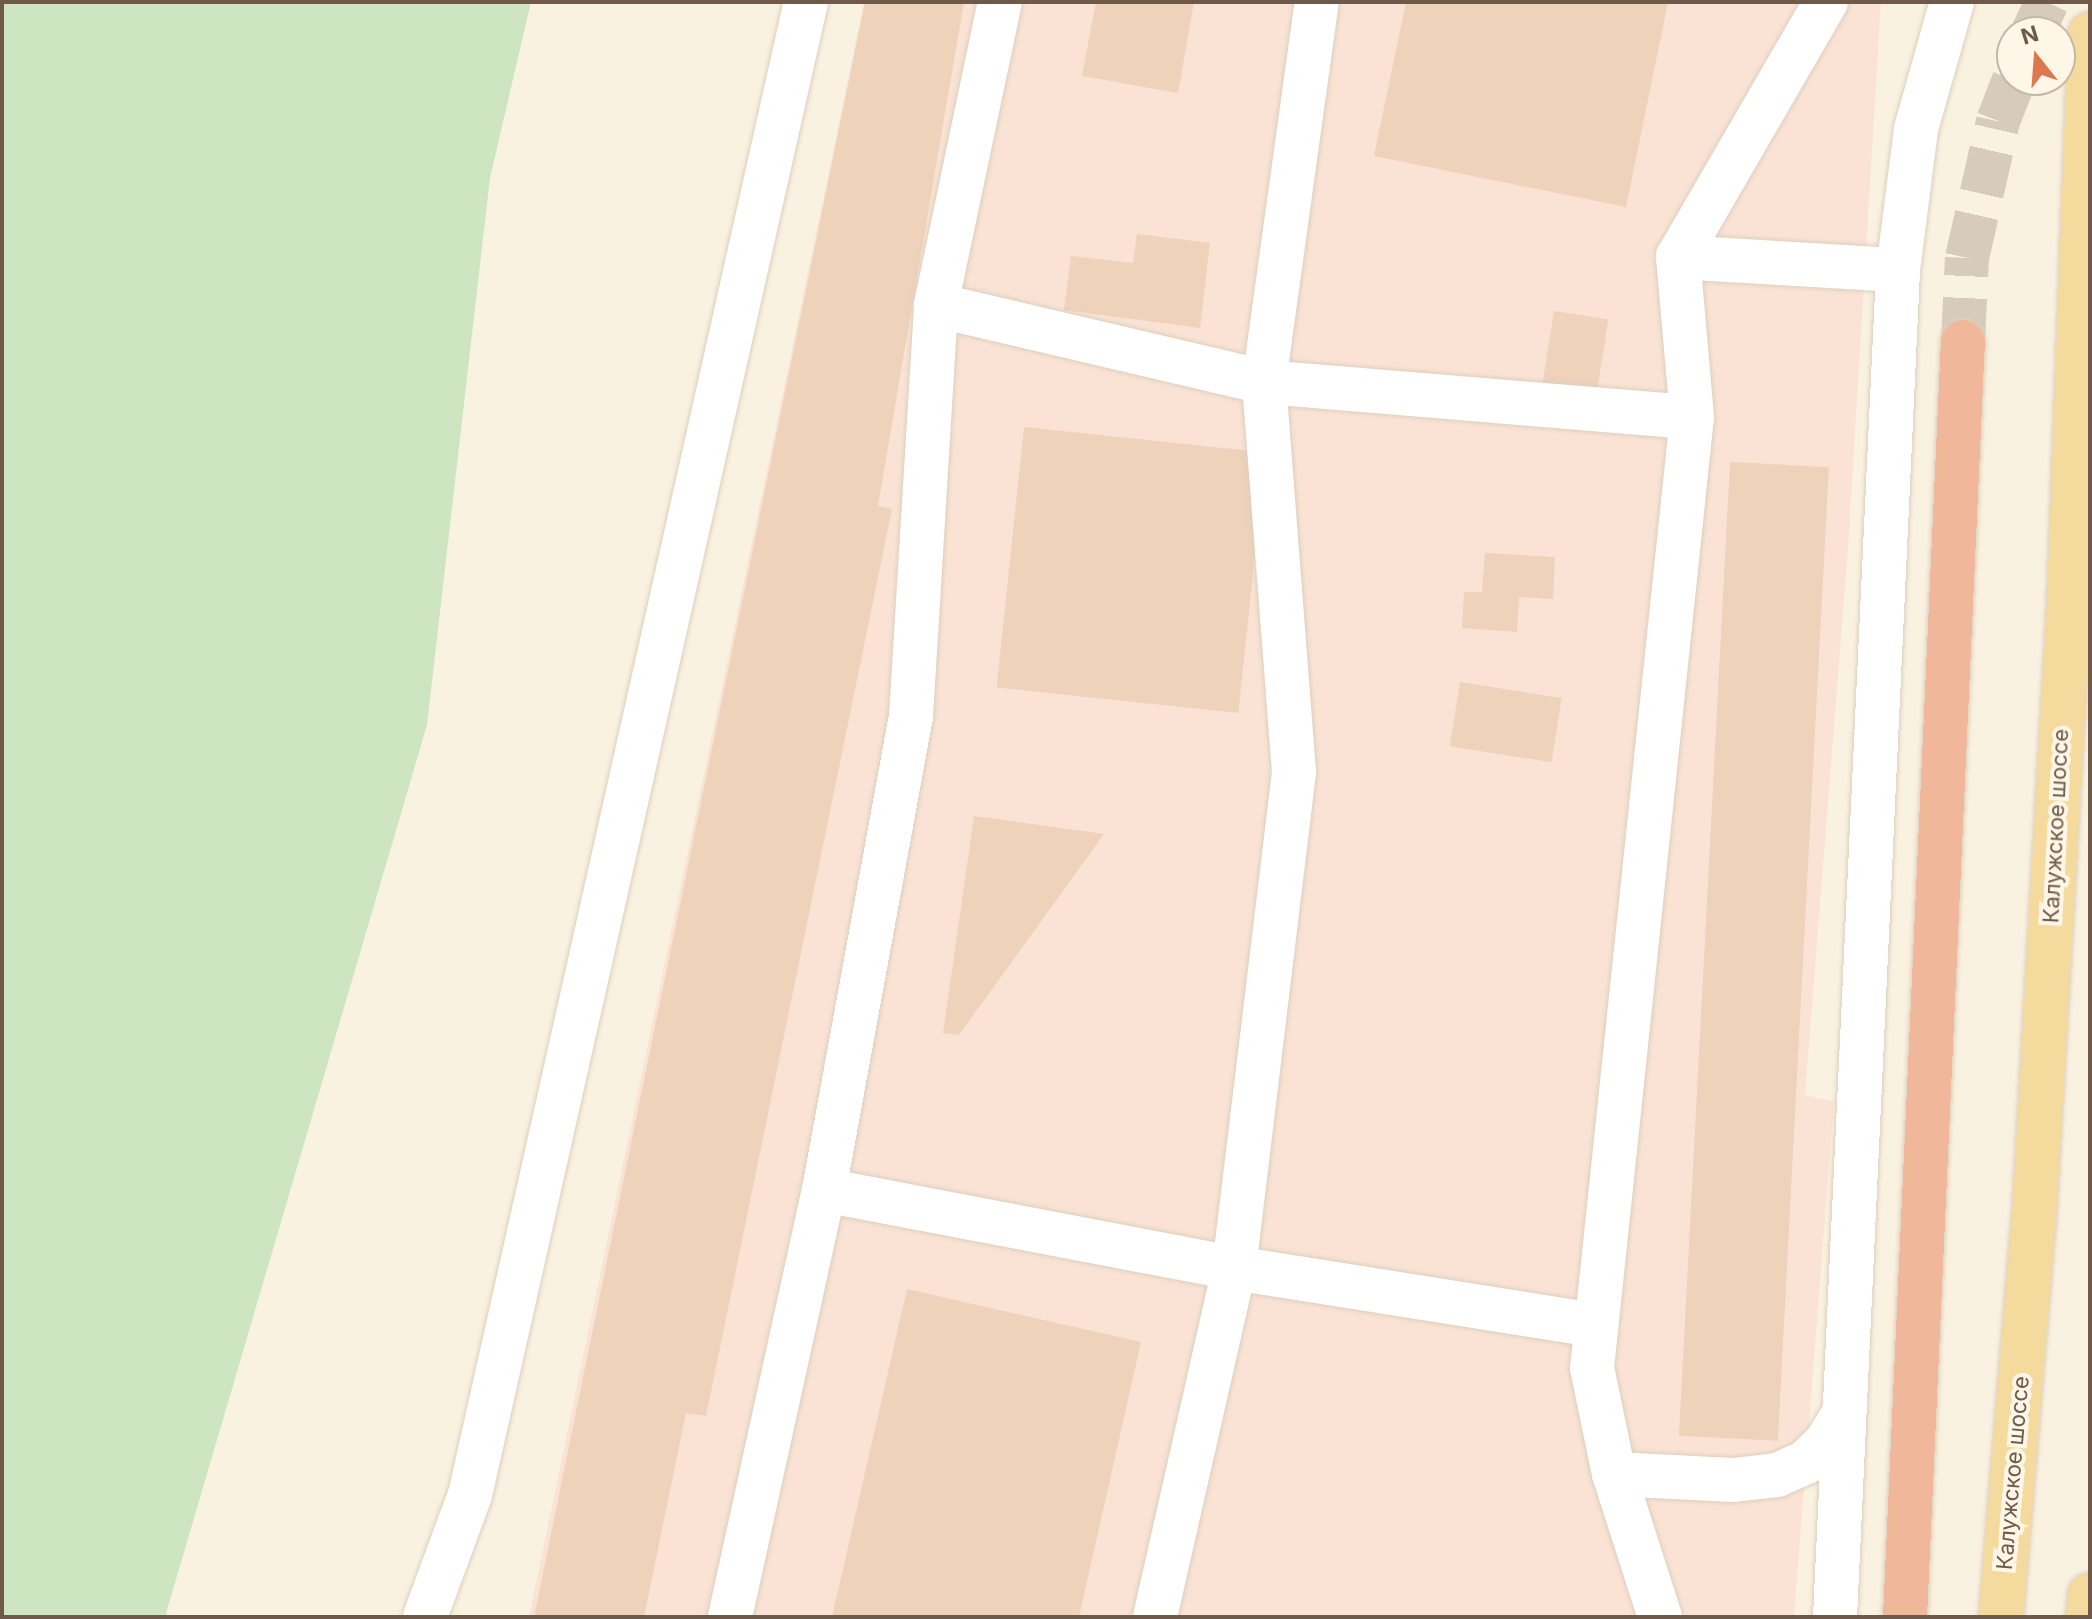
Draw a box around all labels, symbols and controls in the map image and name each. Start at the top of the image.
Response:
north arrow [1996,16,2076,96]
text: N [2018,20,2041,50]
street label: Калужское шоссе [2038,728,2074,924]
street label: Калужское шоссе [1991,1375,2035,1571]

